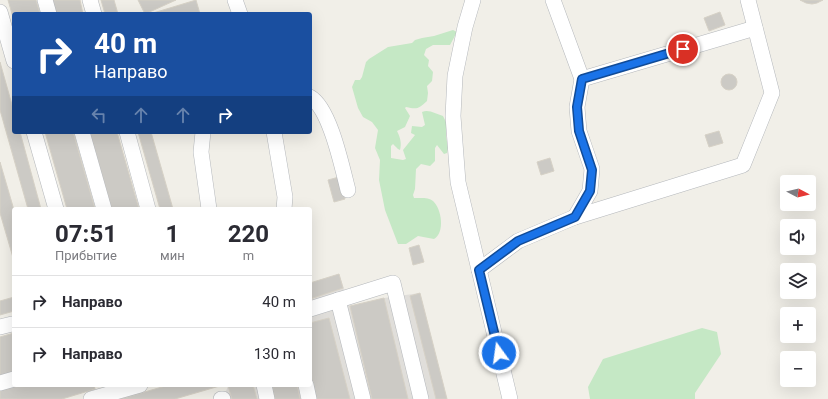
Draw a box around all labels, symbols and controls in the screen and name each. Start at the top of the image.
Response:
text: 40 m [94,27,157,60]
icon: right [28,28,80,80]
pin [666,32,700,66]
icon: arrive [672,38,694,60]
text: Направо [94,61,167,82]
icon: left [88,104,110,126]
icon: ahead [130,104,152,126]
icon: ahead [172,104,194,126]
icon: right [214,104,236,126]
north arrow [780,175,816,211]
map controls [780,175,816,387]
button: sound [780,219,816,255]
text: 07:51 [55,220,117,248]
text: 1 [165,220,179,248]
text: 220 [228,220,269,248]
text: Прибытие [55,248,117,263]
text: мин [160,248,185,263]
text: m [243,248,254,263]
button: layers [780,263,816,299]
icon: right [28,291,50,313]
text: Направо [62,293,123,311]
text: 40 m [262,293,296,311]
button: + [780,307,816,343]
position arrow [478,332,520,374]
icon: right [28,343,50,365]
text: Направо [62,345,123,363]
text: 130 m [254,345,296,363]
button: − [780,351,816,387]

